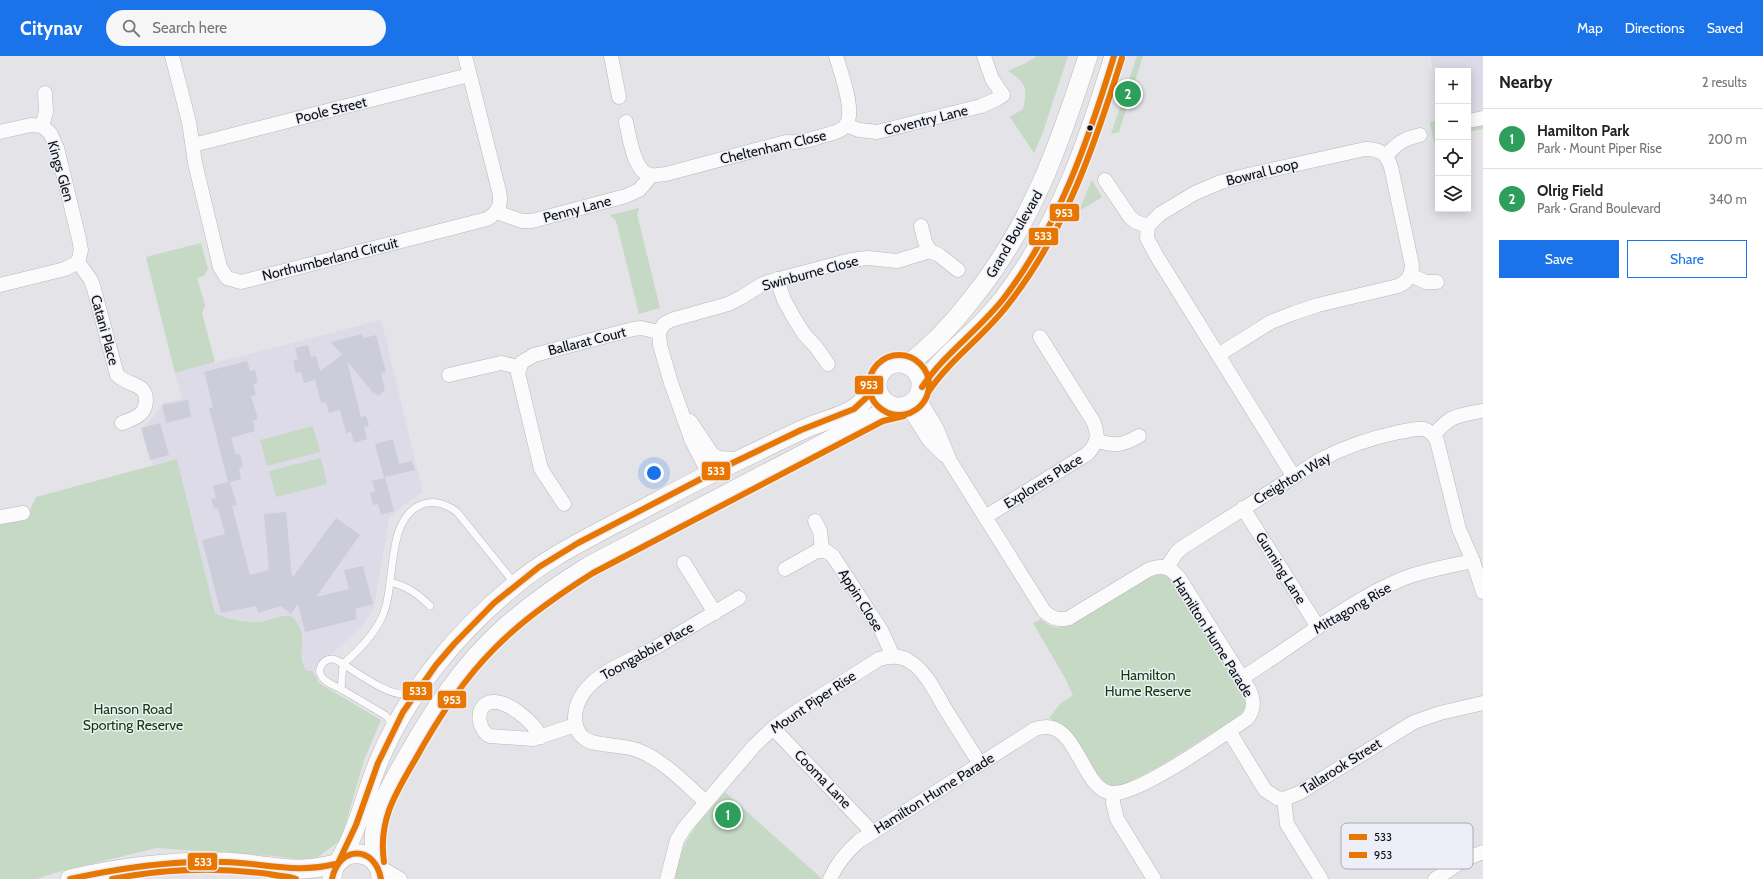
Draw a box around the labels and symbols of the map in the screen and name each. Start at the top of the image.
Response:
pin: 2 [1115,79,1141,109]
street label: Poole Street [294,92,369,128]
street label: Coventry Lane [882,101,970,139]
unlabelled marker [1085,123,1095,133]
street label: Cheltenham Close [718,126,828,168]
street label: Kings Glen [44,138,78,204]
street label: Bowral Loop [1224,154,1300,190]
street label: Grand Boulevard [982,187,1046,281]
street label: Penny Lane [541,191,613,227]
line badge: 953 [1049,203,1080,222]
text: 953 [1055,206,1073,220]
line badge: 533 [1028,227,1059,246]
text: 533 [1034,229,1052,243]
street label: Northumberland Circuit [260,233,400,285]
street label: Swinburne Close [760,251,860,295]
street label: Catani Place [87,293,123,367]
street label: Ballarat Court [546,323,628,359]
line badge: 953 [854,375,884,395]
text: 953 [860,378,878,392]
street label: Creighton Way [1250,448,1334,508]
street label: Explorers Place [1000,450,1086,512]
line badge: 533 [701,461,731,481]
your location [644,463,664,483]
text: 533 [707,464,725,478]
street label: Gunning Lane [1252,528,1310,608]
street label: Appin Close [835,565,887,635]
street label: Hamilton Hume Parade [1169,574,1257,700]
street label: Mittagong Rise [1310,578,1394,638]
street label: Toongabbie Place [597,618,697,684]
park label: Hamilton Hume Reserve [1105,666,1191,700]
street label: Mount Piper Rise [767,667,859,737]
line badge: 533 [402,681,433,701]
text: 533 [409,684,427,698]
line badge: 953 [437,690,467,709]
text: 953 [443,693,461,707]
park label: Hanson Road Sporting Reserve [83,700,183,734]
street label: Tallarook Street [1297,734,1385,798]
street label: Cooma Lane [791,746,855,812]
street label: Hamilton Hume Parade [871,749,997,837]
pin: 1 [715,800,741,830]
legend [1341,823,1473,869]
text: 533 [1374,830,1392,844]
text: 953 [1374,848,1392,862]
line badge: 533 [187,852,218,871]
text: 533 [194,855,212,869]

